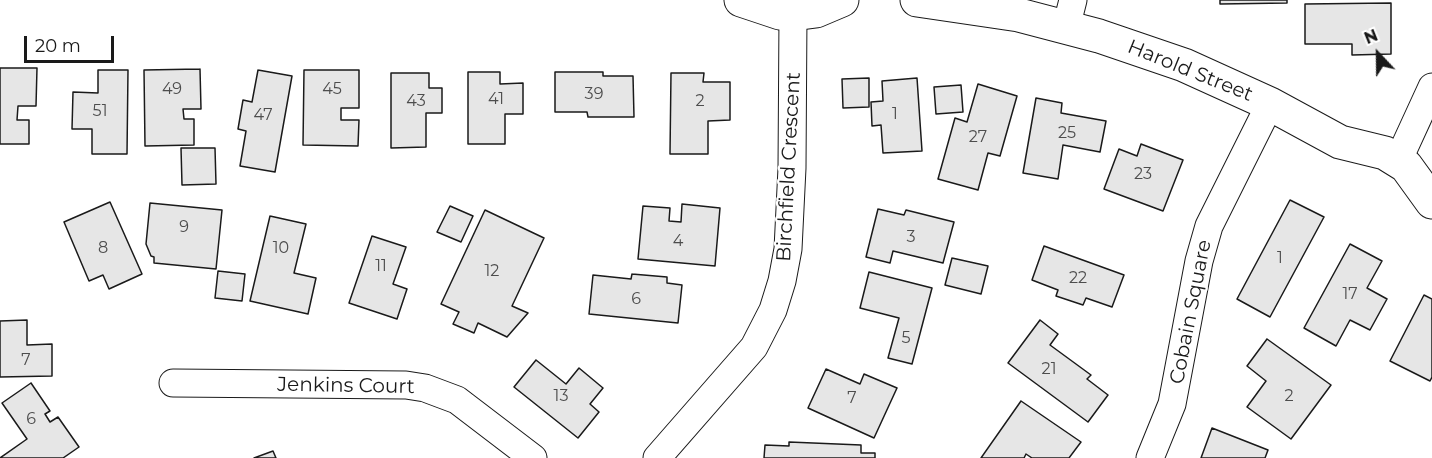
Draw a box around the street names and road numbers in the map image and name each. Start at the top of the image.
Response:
street label: Harold Street [1124,35,1256,107]
street label: Birchfield Crescent [772,72,806,262]
street label: Cobain Square [1165,238,1217,386]
street label: Jenkins Court [277,373,415,399]

